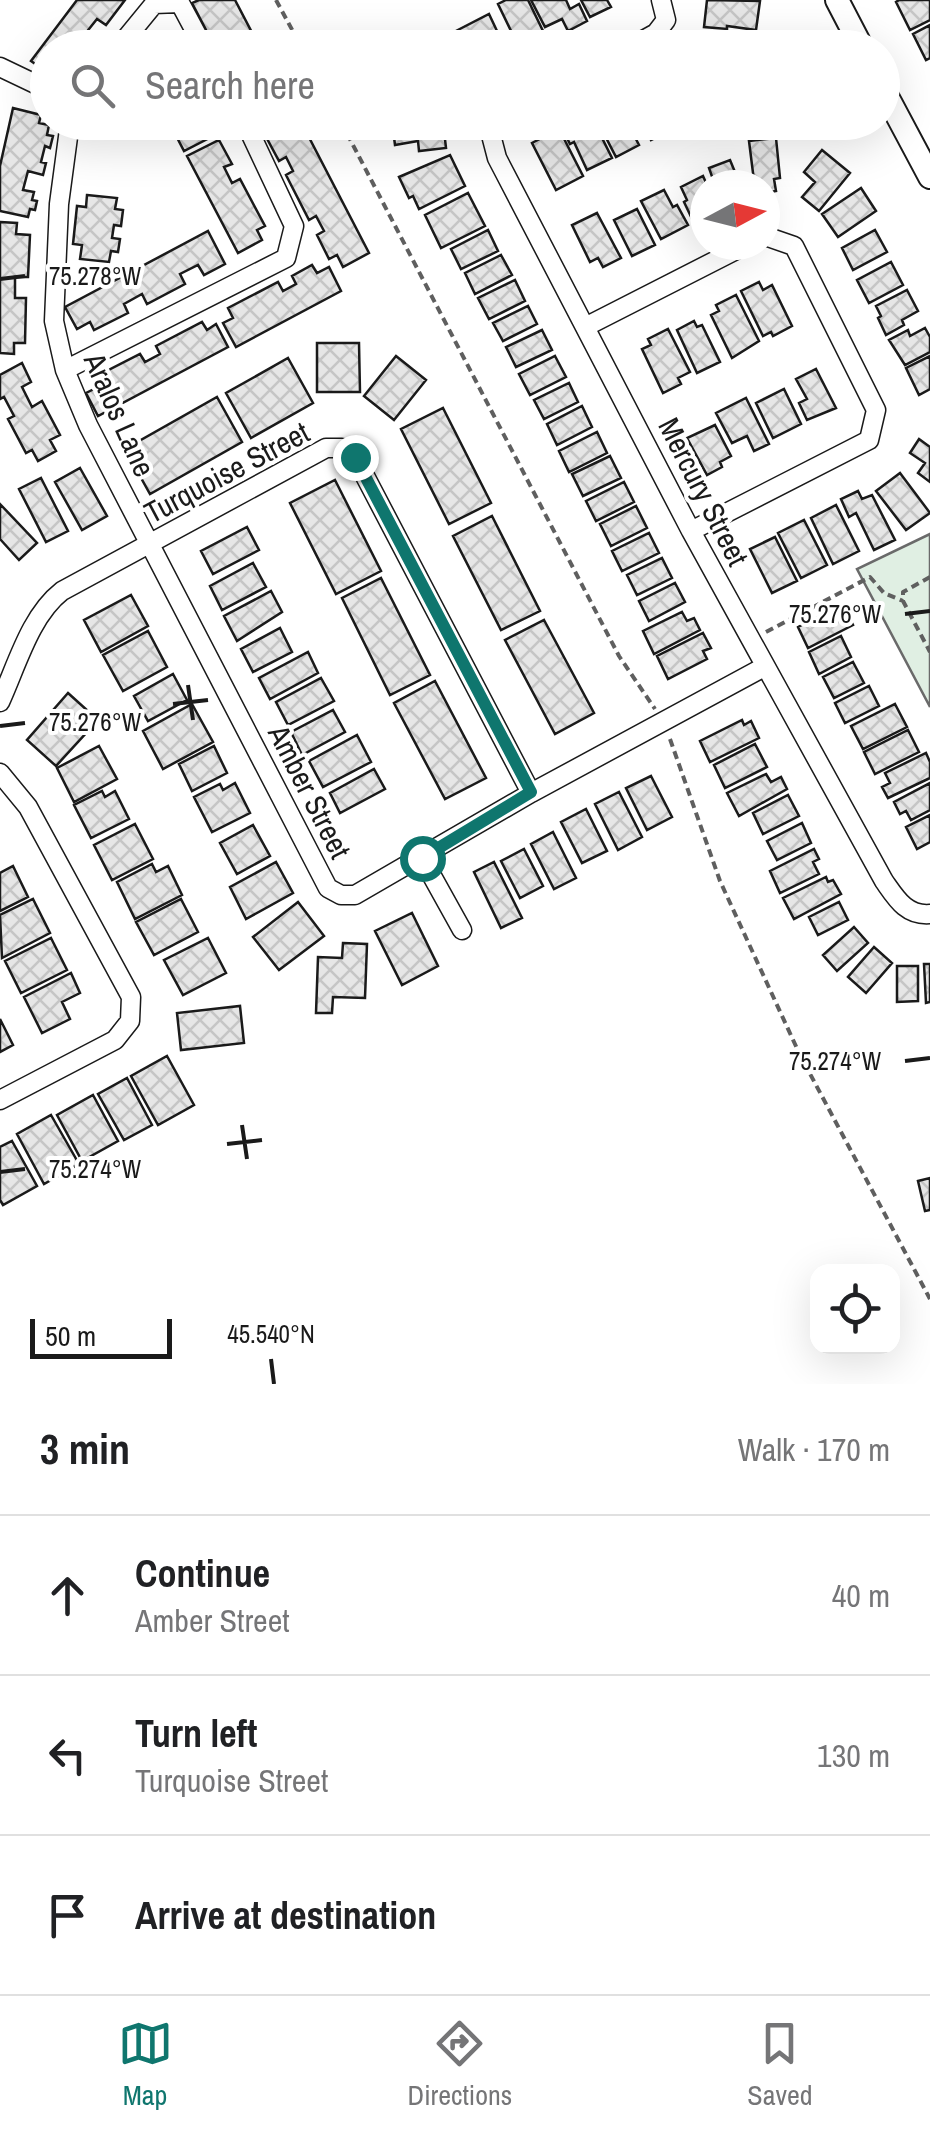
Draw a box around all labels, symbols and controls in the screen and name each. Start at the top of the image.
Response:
search box [30,30,900,140]
icon: search [65,58,120,113]
text: Search here [145,60,315,111]
north arrow [690,170,780,260]
text: 75.278°W [49,259,142,293]
street label: Aralos Lane [75,346,165,483]
street label: Mercury Street [649,411,758,573]
street label: Turquoise Street [137,412,316,532]
route end [333,435,379,481]
text: 75.276°W [789,597,882,631]
text: 75.276°W [49,705,142,739]
street label: Amber Street [259,717,361,865]
route start [400,836,446,882]
text: 75.274°W [789,1044,882,1078]
text: 75.274°W [49,1152,142,1186]
map controls [810,1264,900,1354]
button: locate [810,1264,900,1354]
scale bar [30,1314,172,1358]
text: 50 m [45,1317,96,1355]
text: 45.540°N [227,1317,315,1351]
text: 3 min [40,1421,130,1477]
text: Walk · 170 m [738,1428,890,1471]
text: Continue [135,1548,270,1599]
icon: ahead [40,1568,95,1623]
text: 40 m [832,1574,890,1617]
text: Amber Street [135,1599,290,1642]
text: Turn left [135,1708,257,1759]
icon: left [40,1728,95,1783]
text: 130 m [817,1734,890,1777]
text: Turquoise Street [135,1759,328,1802]
icon: arrive [40,1888,95,1943]
text: Arrive at destination [135,1890,436,1941]
tab: Map [118,2016,173,2114]
tab: Directions [408,2016,512,2114]
tab: Saved [747,2016,812,2114]

